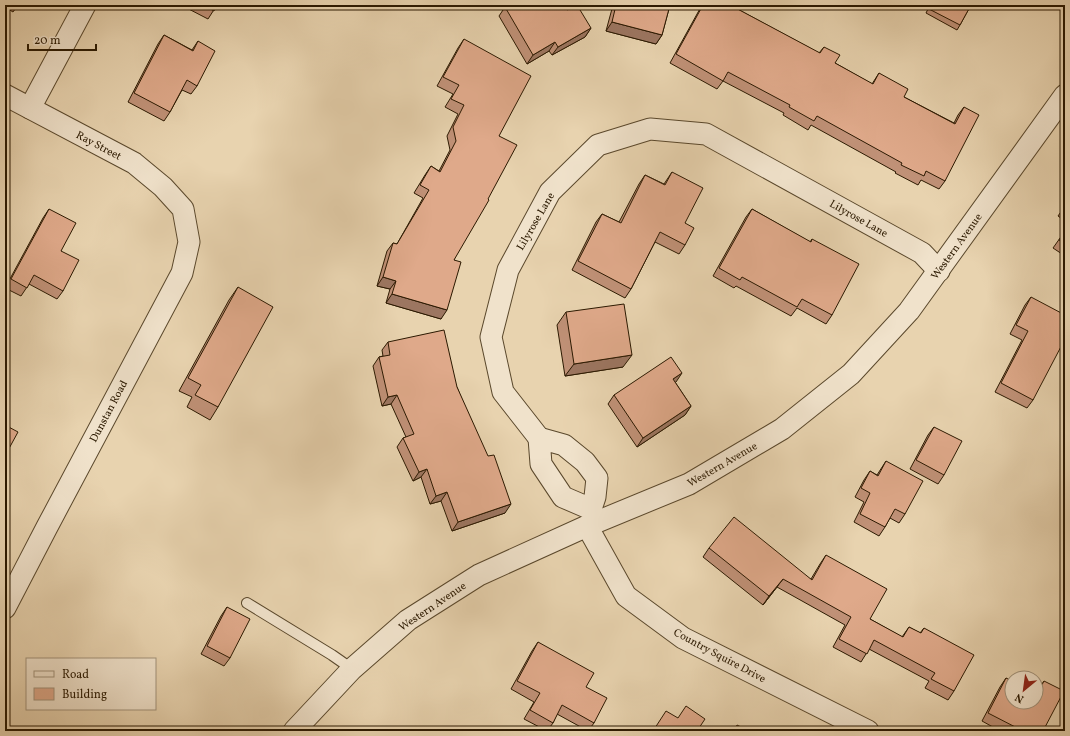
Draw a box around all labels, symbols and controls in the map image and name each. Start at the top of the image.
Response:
scale bar [28,26,96,52]
text: 20 m [34,33,61,49]
street label: Ray Street [73,128,124,165]
street label: Lilyrose Lane [514,190,559,254]
street label: Lilyrose Lane [826,197,890,242]
street label: Western Avenue [928,211,986,283]
street label: Dunstan Road [87,378,132,445]
street label: Western Avenue [685,439,760,491]
street label: Western Avenue [396,579,470,635]
street label: Country Squire Drive [670,626,768,687]
legend [26,658,156,710]
text: Road [62,667,89,683]
north arrow [1004,670,1044,710]
text: Building [62,687,107,703]
text: N [1013,689,1027,706]

